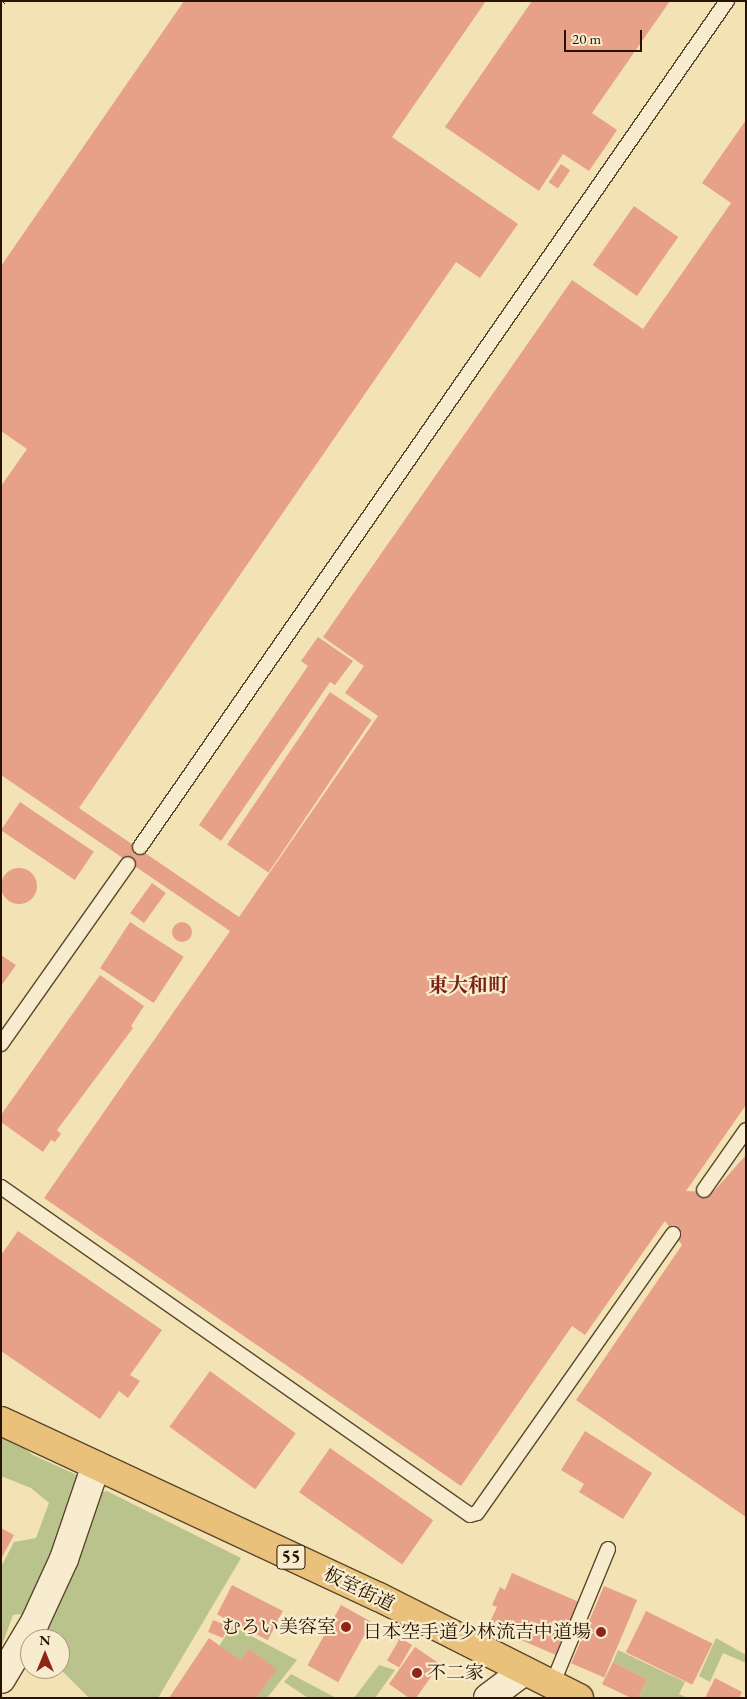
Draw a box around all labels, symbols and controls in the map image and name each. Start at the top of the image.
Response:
scale bar [567,20,644,52]
text: 20 m [572,29,601,48]
district label: 東大和町 [428,973,508,997]
road number: 55 [276,1541,306,1572]
street label: 板室街道 [320,1562,398,1616]
place label: むろい美容室 [222,1616,336,1638]
marker: むろい美容室 [340,1621,352,1633]
place label: 日本空手道少林流吉中道場 [363,1621,591,1643]
marker: 日本空手道少林流吉中道場 [595,1626,607,1638]
north arrow [20,1629,70,1679]
text: N [39,1631,51,1649]
place label: 不二家 [427,1662,484,1684]
marker: 不二家 [411,1667,423,1679]

